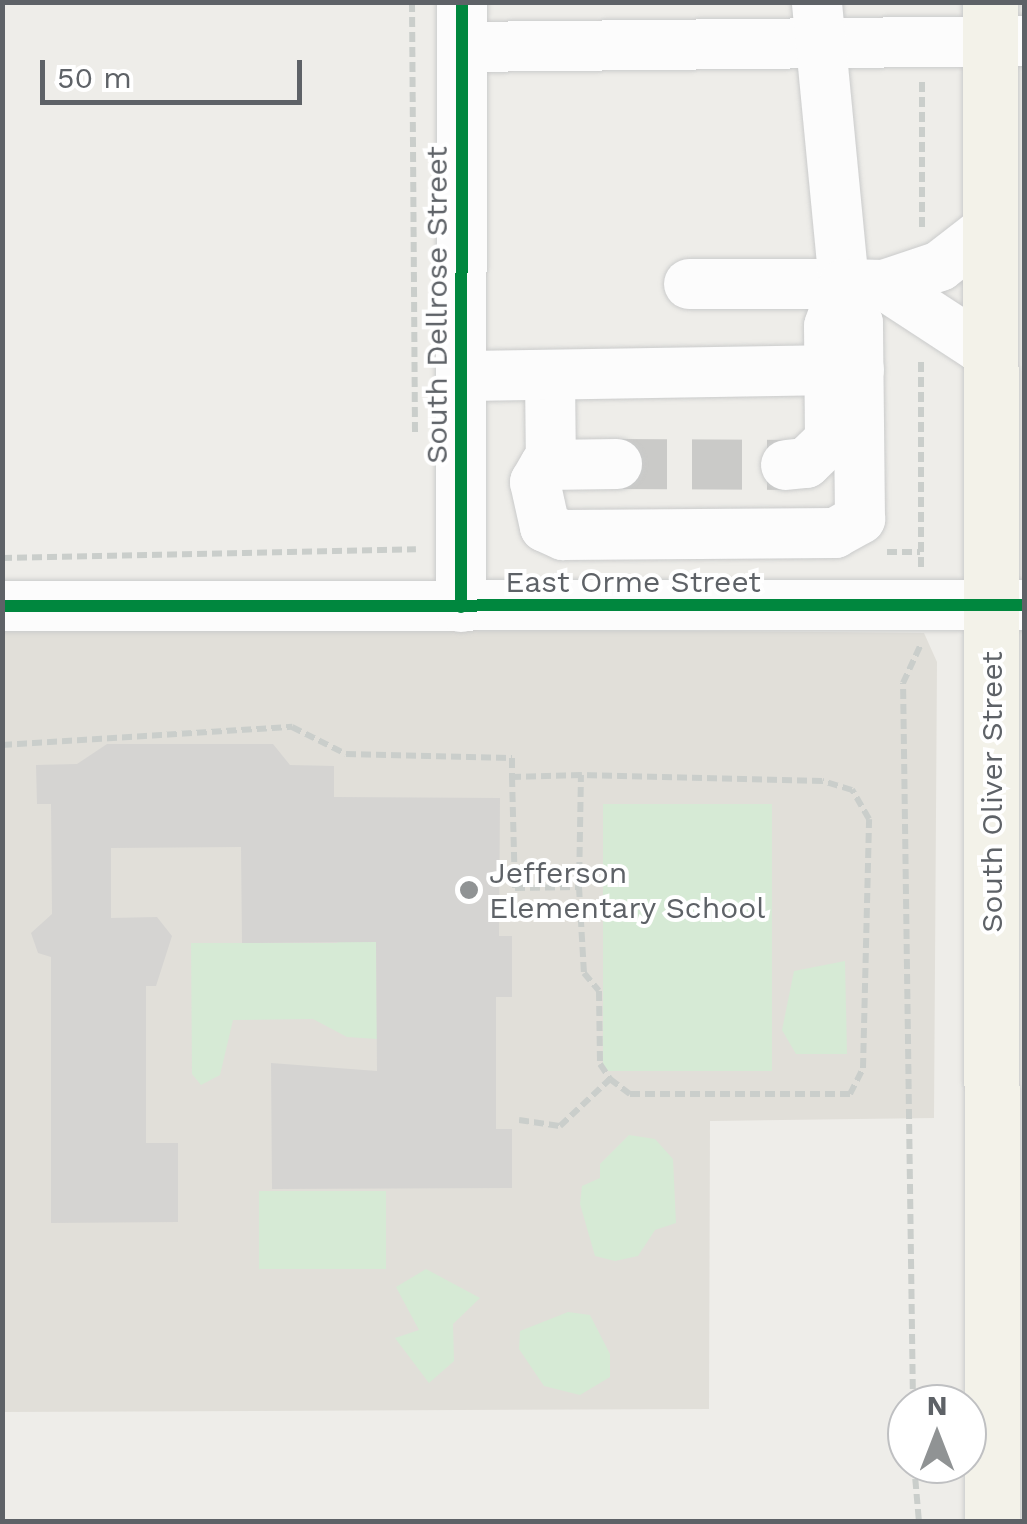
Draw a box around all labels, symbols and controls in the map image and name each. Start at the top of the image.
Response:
scale bar [45,40,308,102]
text: 50 m [57,60,132,95]
street label: South Dellrose Street [419,146,455,464]
street label: East Orme Street [505,564,761,600]
street label: South Oliver Street [974,651,1010,933]
place label: Jefferson Elementary School [489,855,766,926]
marker: Jefferson Elementary School [458,879,480,901]
north arrow [887,1384,987,1484]
text: N [927,1389,947,1422]

